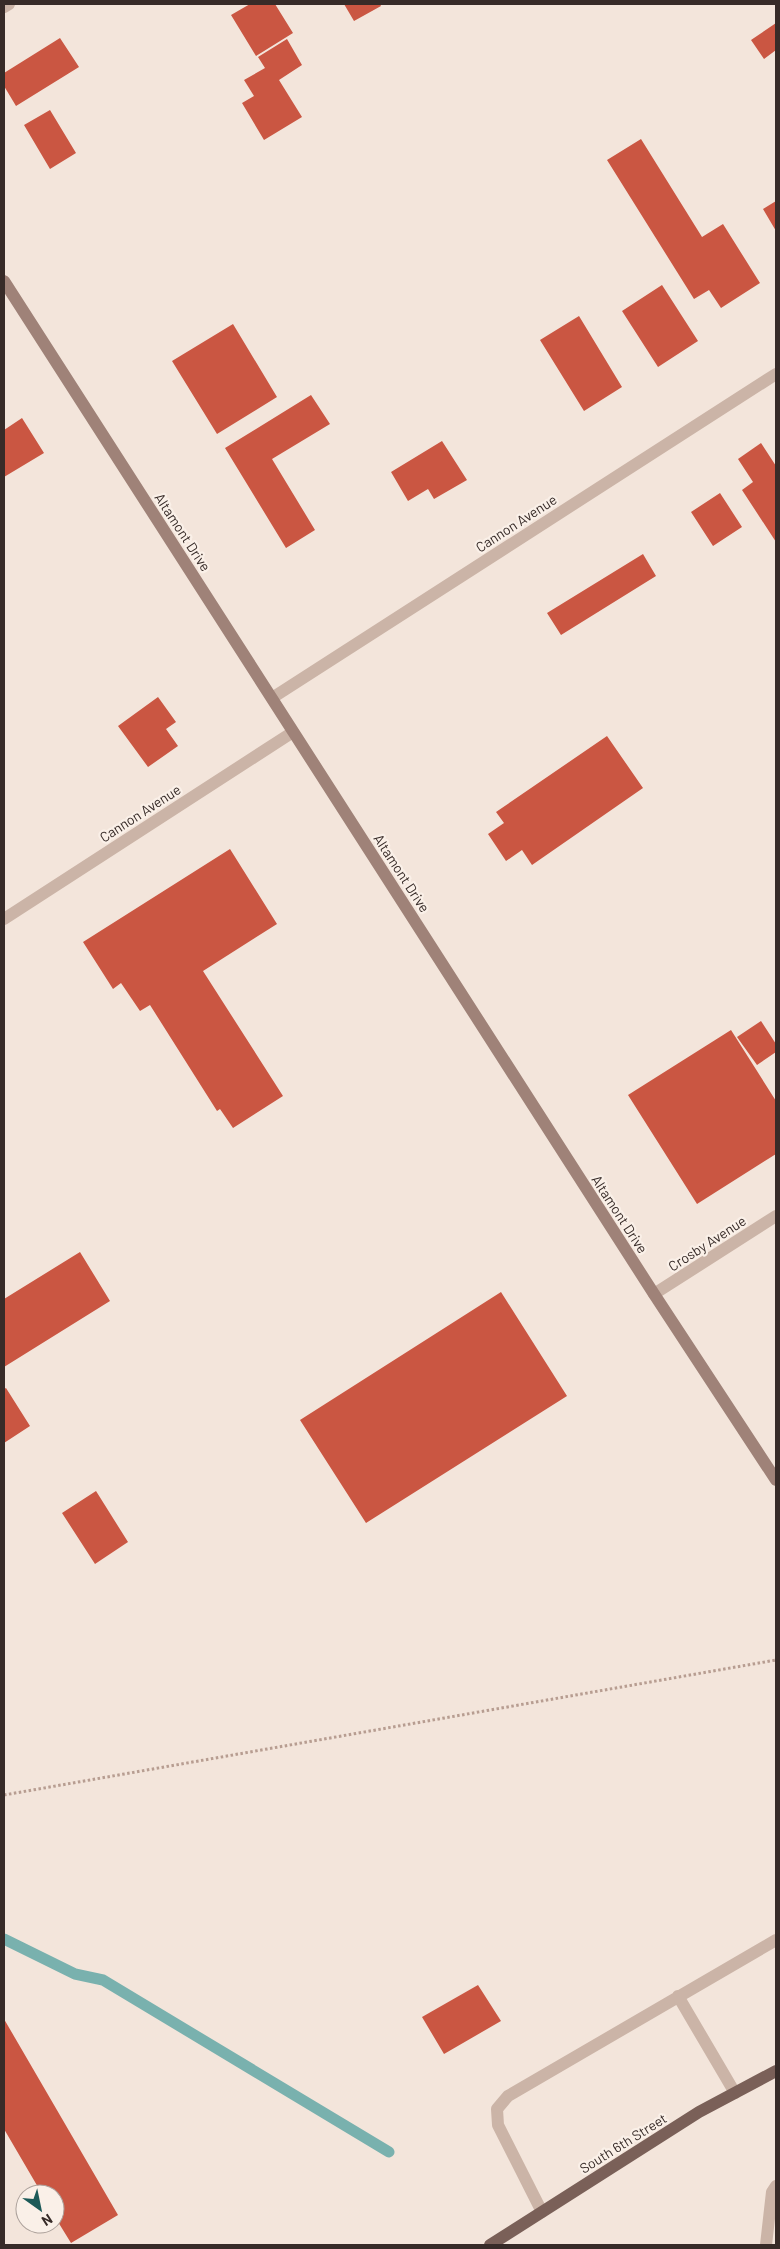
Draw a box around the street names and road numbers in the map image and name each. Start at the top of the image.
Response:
street label: Altamont Drive [151,490,215,574]
street label: Cannon Avenue [472,491,560,555]
street label: Cannon Avenue [96,781,184,845]
street label: Altamont Drive [370,831,434,915]
street label: Altamont Drive [588,1172,652,1256]
street label: Crosby Avenue [665,1212,749,1274]
street label: South 6th Street [576,2109,670,2177]

